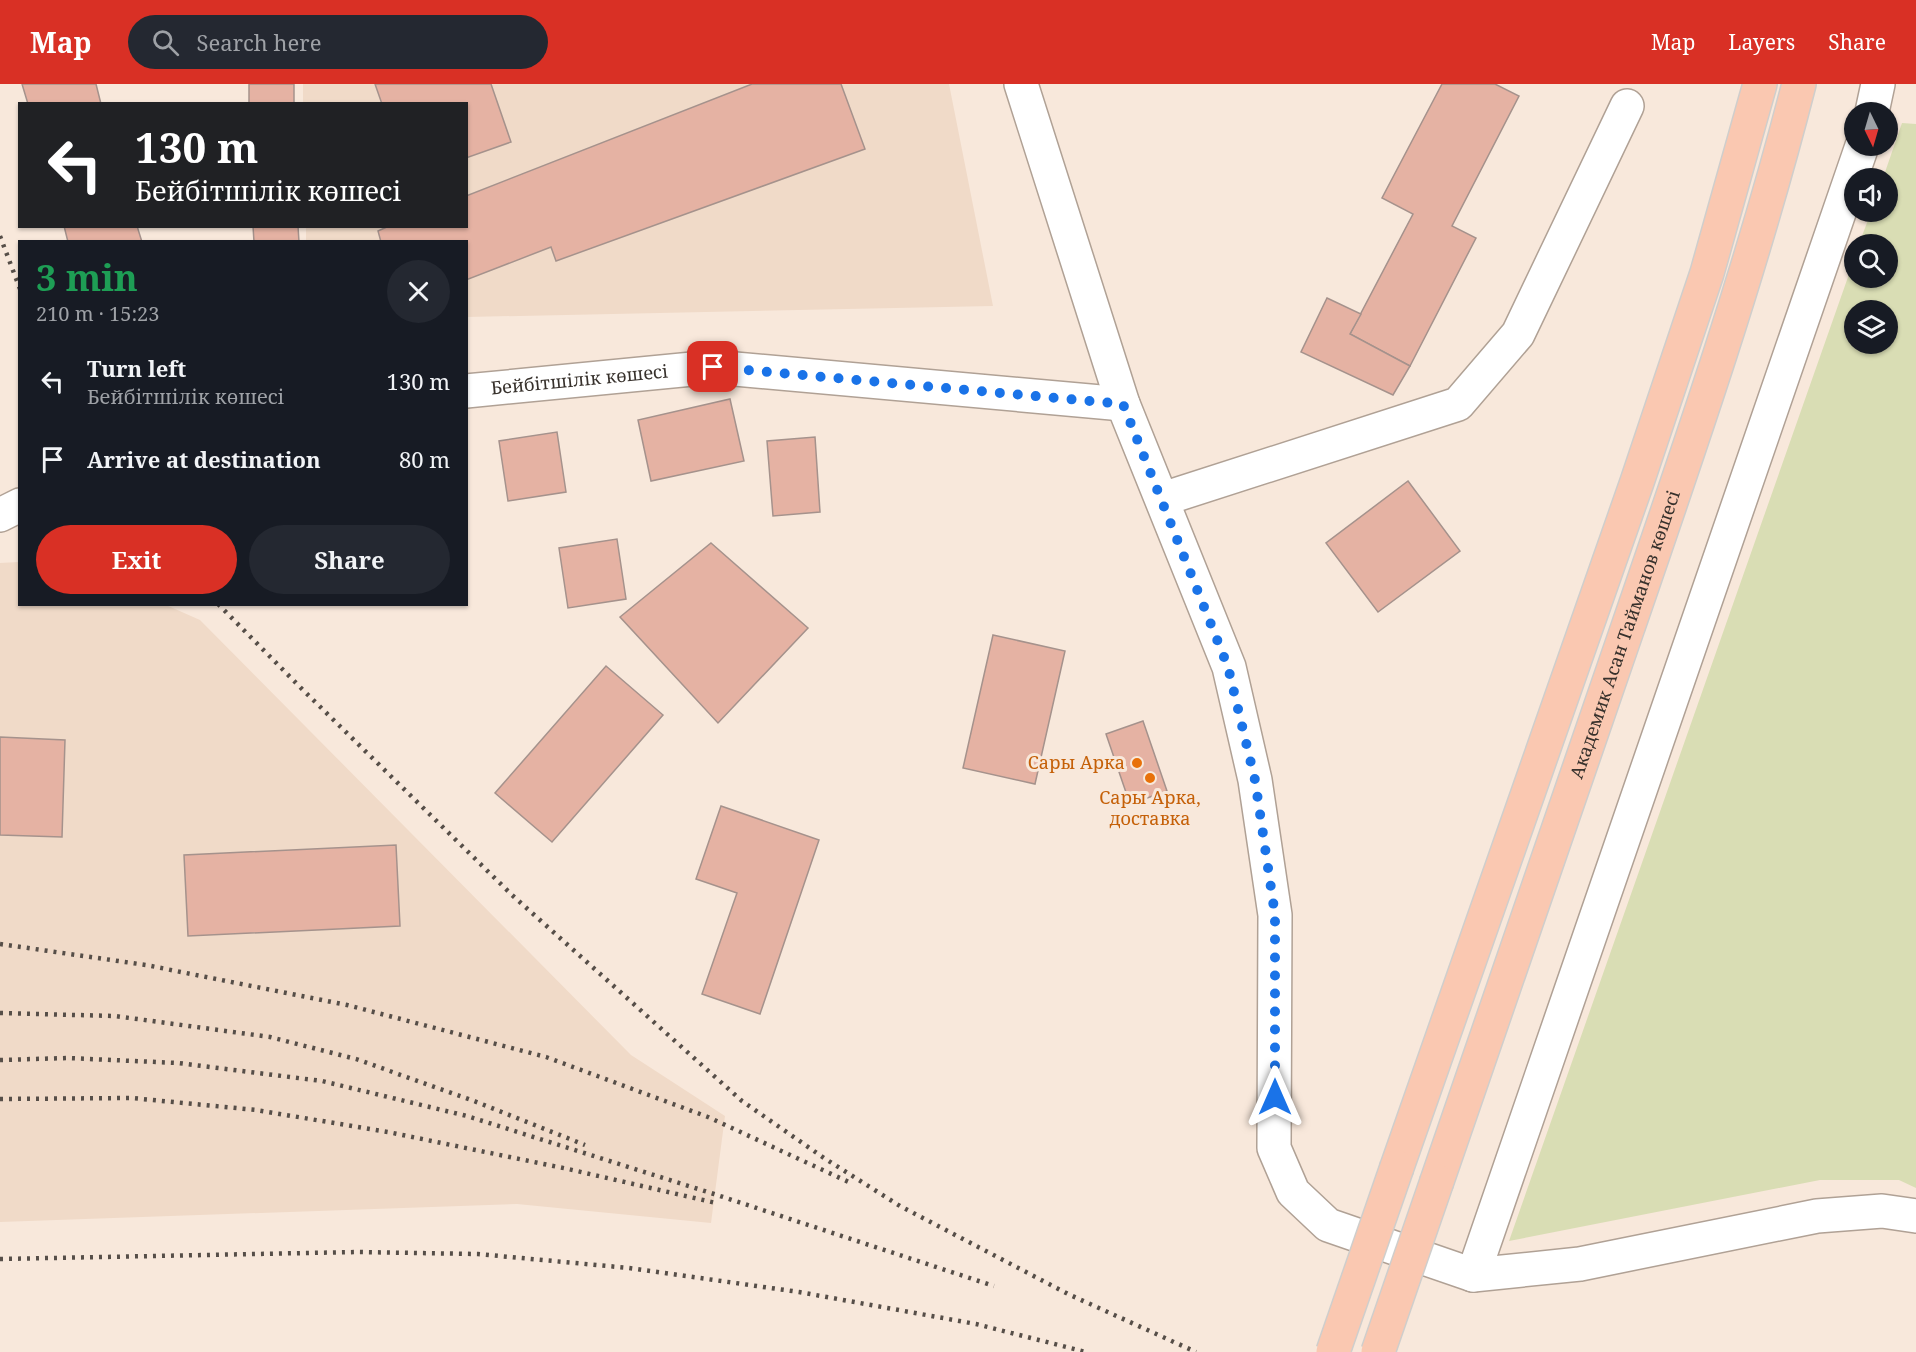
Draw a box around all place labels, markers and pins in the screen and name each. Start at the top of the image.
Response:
pin [687,341,738,392]
place label: Сары Арка [1028,750,1125,774]
marker: Сары Арка [1130,756,1144,770]
marker: Сары Арка, доставка [1143,771,1157,785]
place label: Сары Арка, доставка [1099,785,1201,830]

